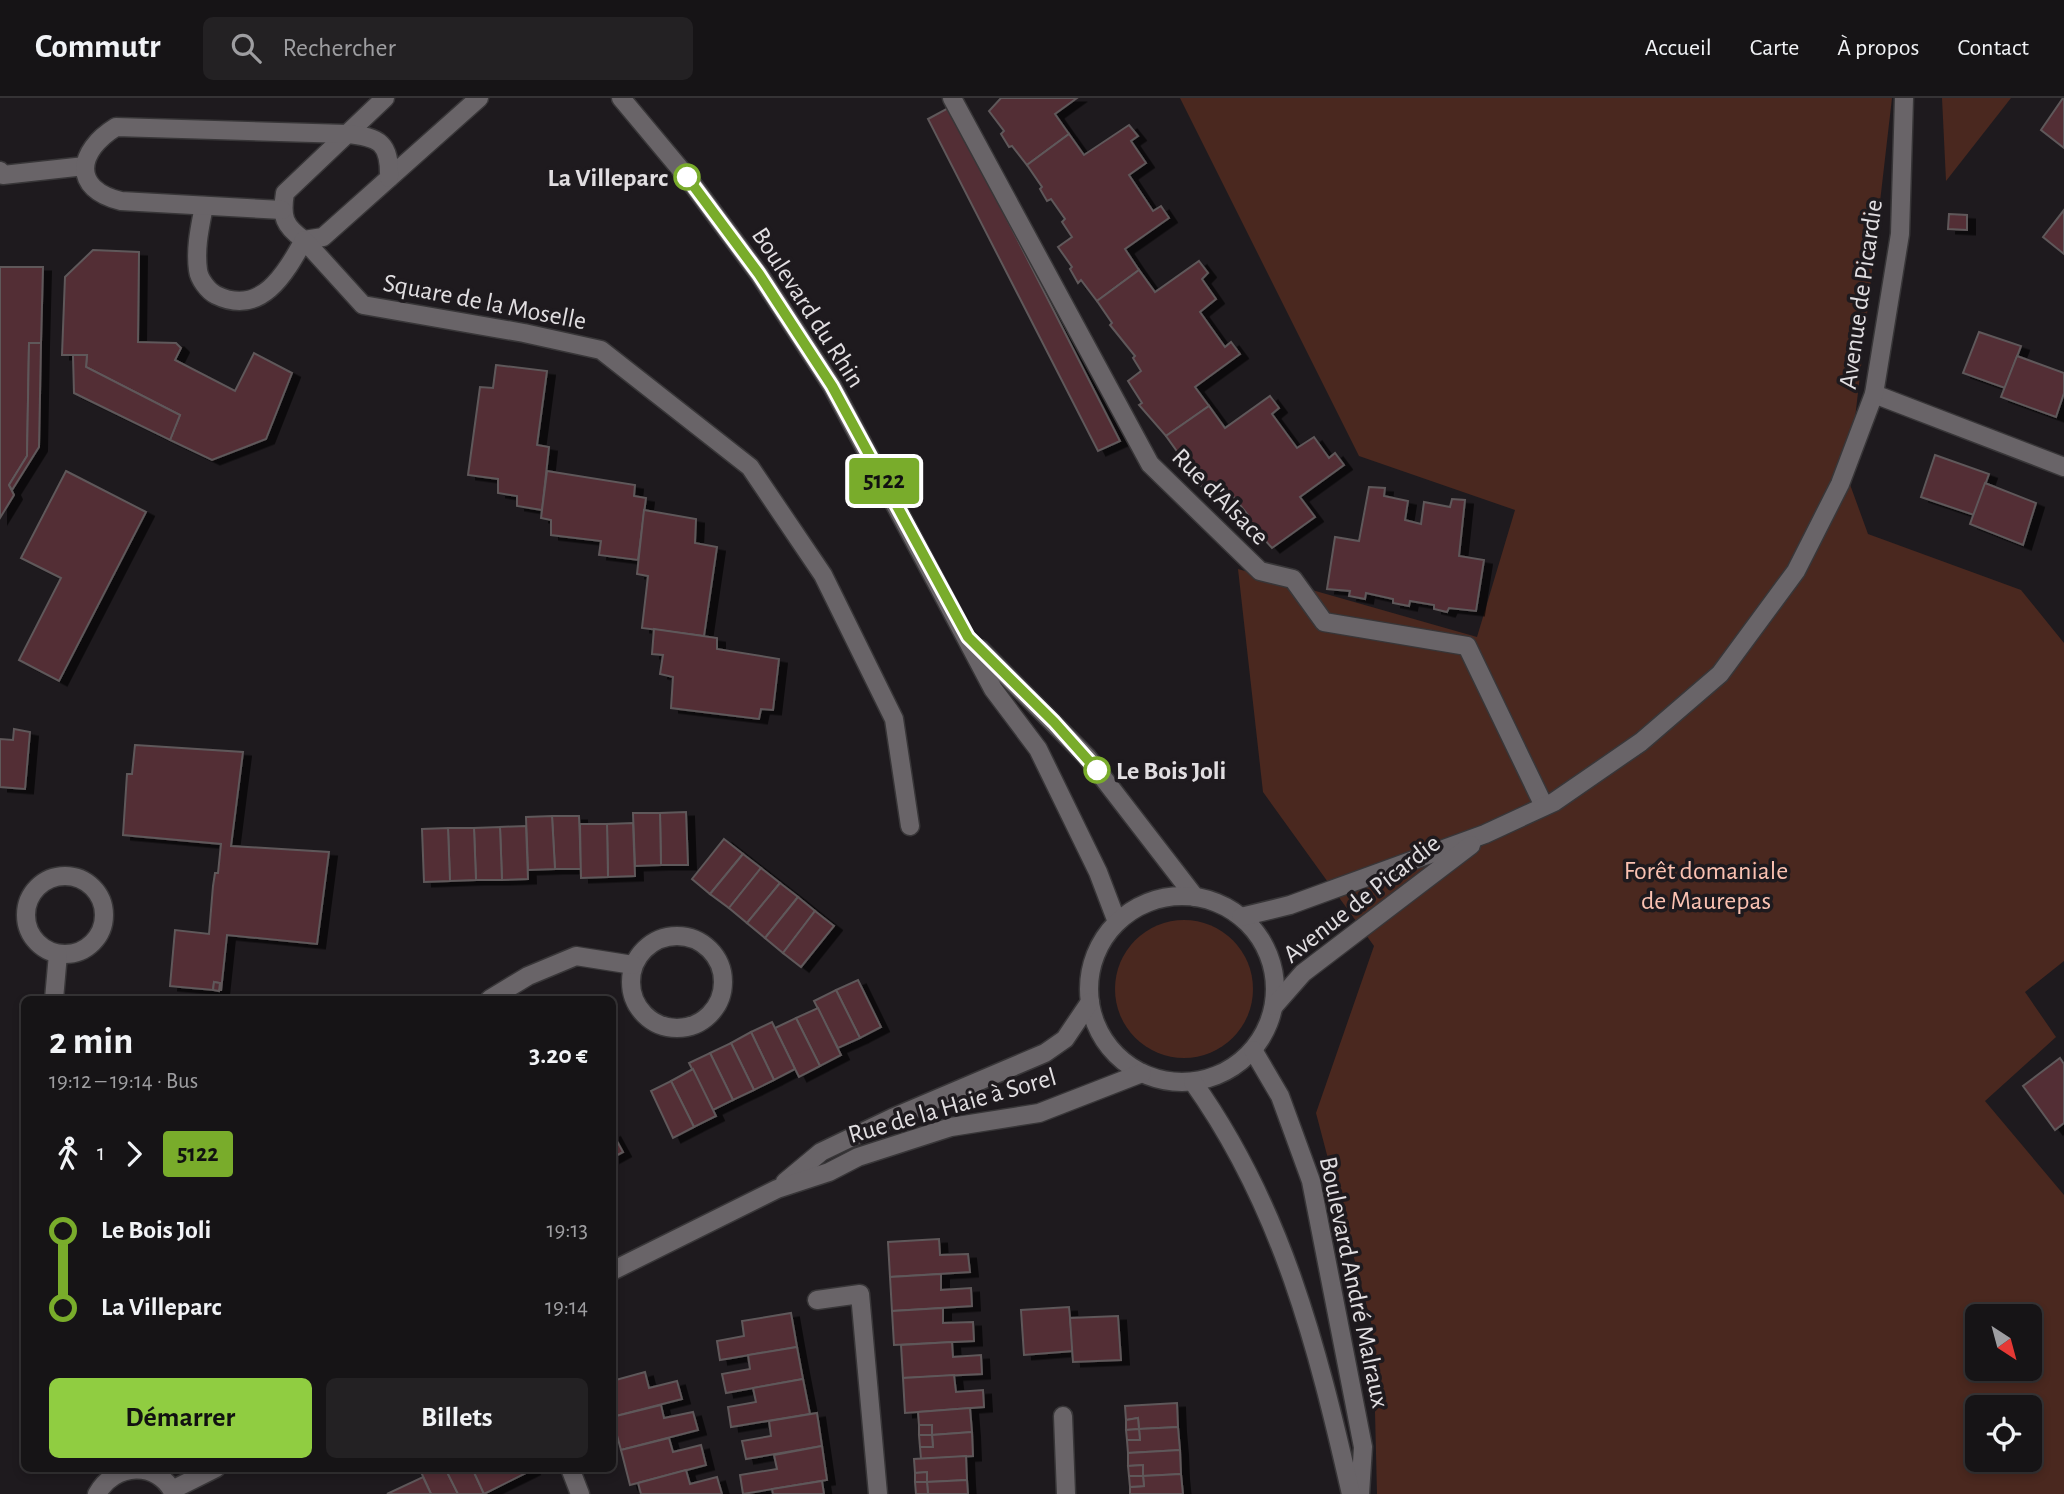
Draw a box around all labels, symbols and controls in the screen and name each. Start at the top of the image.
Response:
search box [203,17,693,80]
icon: search [227,29,265,67]
text: Commutr [35,31,161,64]
text: Rechercher [283,35,396,61]
text: Accueil [1645,36,1712,60]
text: Carte [1750,36,1799,60]
text: À propos [1837,36,1919,60]
text: Contact [1957,36,2029,60]
marker: La Villeparc [674,164,700,190]
place label: La Villeparc [547,165,668,191]
street label: Avenue de Picardie [1835,198,1887,391]
street label: Boulevard du Rhin [747,223,869,392]
street label: Square de la Moselle [381,270,589,334]
street label: Rue d'Alsace [1167,443,1274,550]
line badge: 5122 [835,458,933,504]
text: 5122 [863,469,905,493]
marker: Le Bois Joli [1084,757,1110,783]
place label: Le Bois Joli [1116,758,1226,784]
street label: Avenue de Picardie [1278,830,1445,968]
park label: Forêt domaniale de Maurepas [1624,858,1788,914]
text: 2 min [49,1023,133,1061]
text: 3.20 € [529,1042,588,1068]
street label: Rue de la Haie à Sorel [845,1064,1059,1148]
text: 19:12 – 19:14 · Bus [49,1070,198,1093]
icon: walk [49,1135,87,1173]
icon: forward [115,1135,153,1173]
text: 1 [97,1142,105,1165]
text: 5122 [177,1142,219,1166]
street label: Boulevard André Malraux [1315,1154,1393,1410]
text: Le Bois Joli [101,1217,211,1243]
text: 19:13 [547,1219,588,1242]
text: La Villeparc [101,1294,222,1320]
text: 19:14 [545,1296,588,1319]
north arrow [1965,1304,2042,1381]
map controls [1965,1304,2042,1472]
button: Démarrer [49,1378,312,1458]
button: Billets [326,1378,588,1458]
button: locate [1965,1395,2042,1472]

